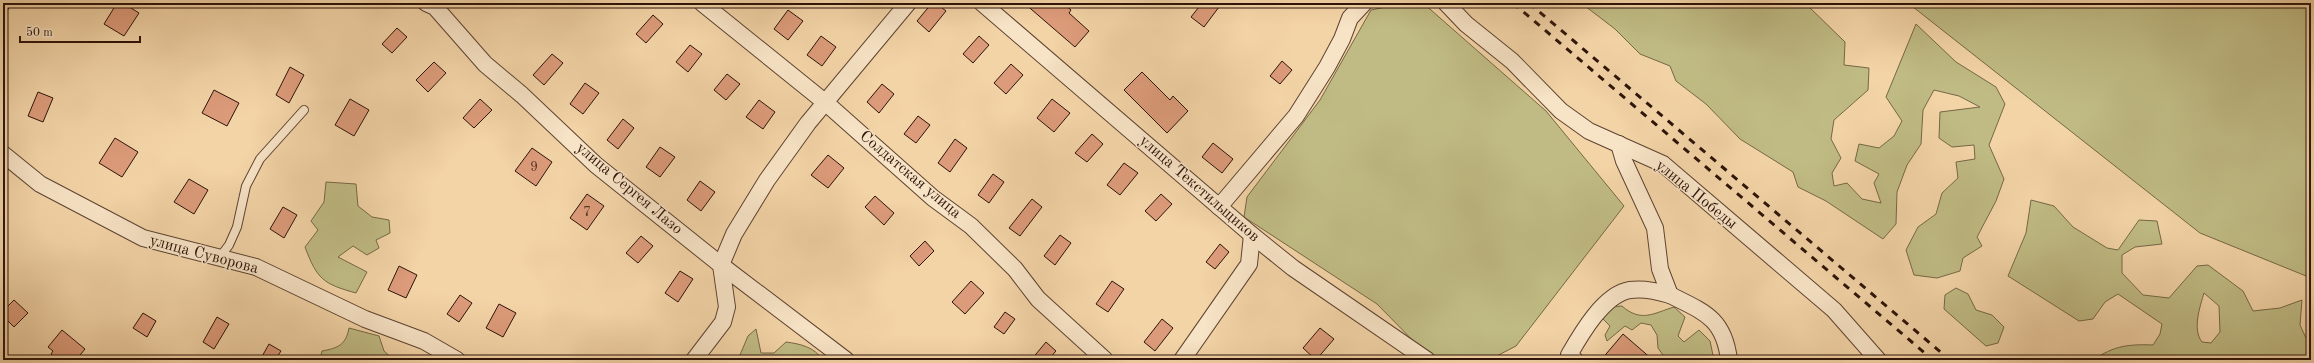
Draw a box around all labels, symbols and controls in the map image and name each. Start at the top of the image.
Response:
scale bar [20,18,140,44]
text: 50 m [26,26,53,39]
street label: Солдатская улица [856,128,964,222]
street label: улица Текстильщиков [1136,133,1262,245]
street label: улица Сергея Лазо [573,140,685,238]
street label: улица Победы [1652,157,1740,233]
house number: 9 [530,160,538,174]
house number: 7 [583,205,591,219]
street label: улица Суворова [148,233,260,277]

